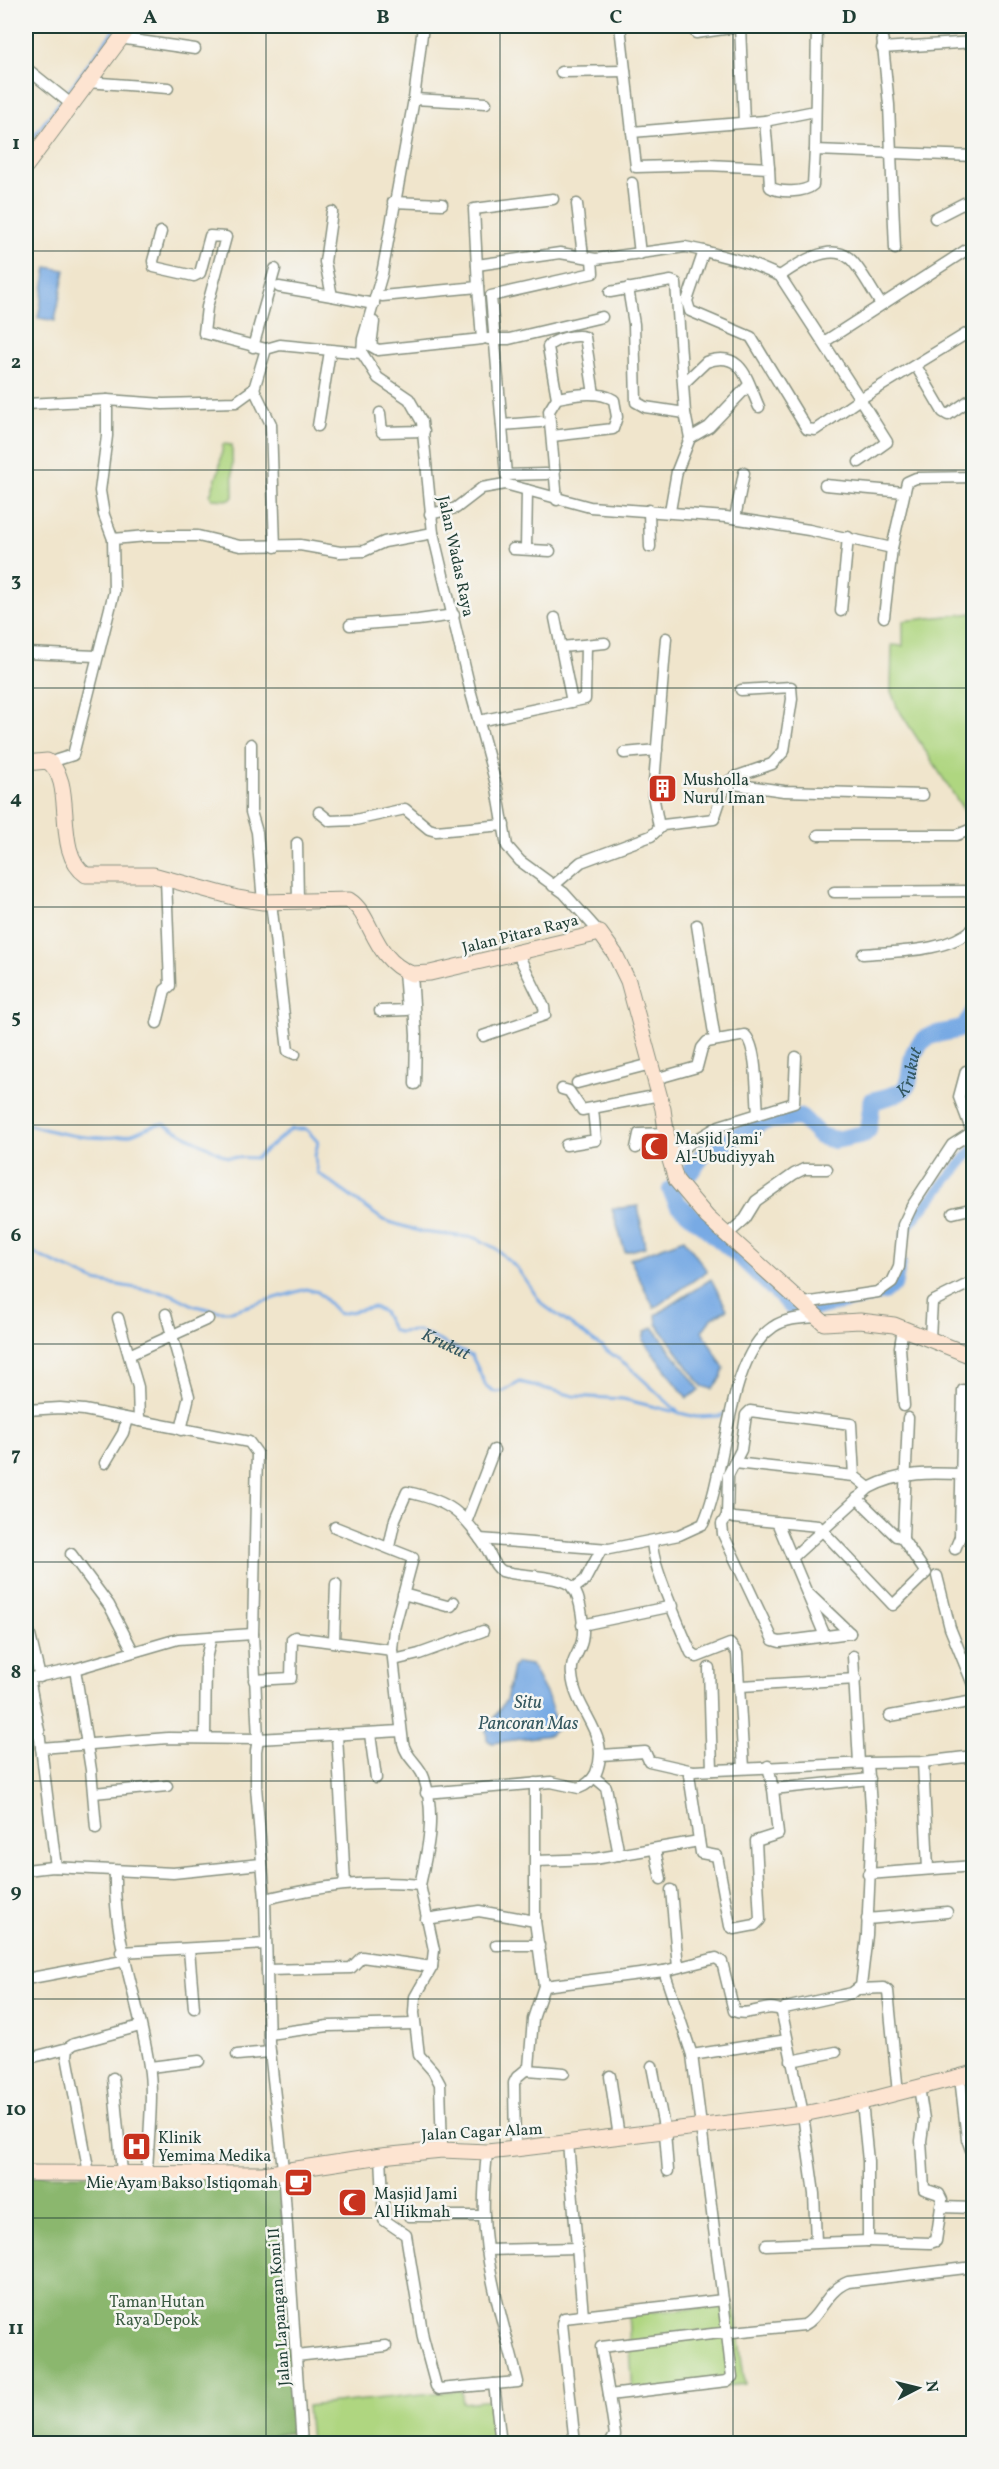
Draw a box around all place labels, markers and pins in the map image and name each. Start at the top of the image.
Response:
place label: Musholla Nurul Iman [683,770,765,810]
building icon: Musholla Nurul Iman [646,772,678,804]
place label: Masjid Jami' Al-Ubudiyyah [675,1129,775,1169]
mosque icon: Masjid Jami' Al-Ubudiyyah [638,1131,670,1163]
place label: Klinik Yemima Medika [158,2128,271,2168]
hospital icon: Klinik Yemima Medika [121,2130,153,2162]
cafe icon: Mie Ayam Bakso Istiqomah [283,2166,315,2198]
place label: Mie Ayam Bakso Istiqomah [86,2173,278,2195]
place label: Masjid Jami Al Hikmah [374,2184,458,2224]
mosque icon: Masjid Jami Al Hikmah [337,2186,369,2218]

